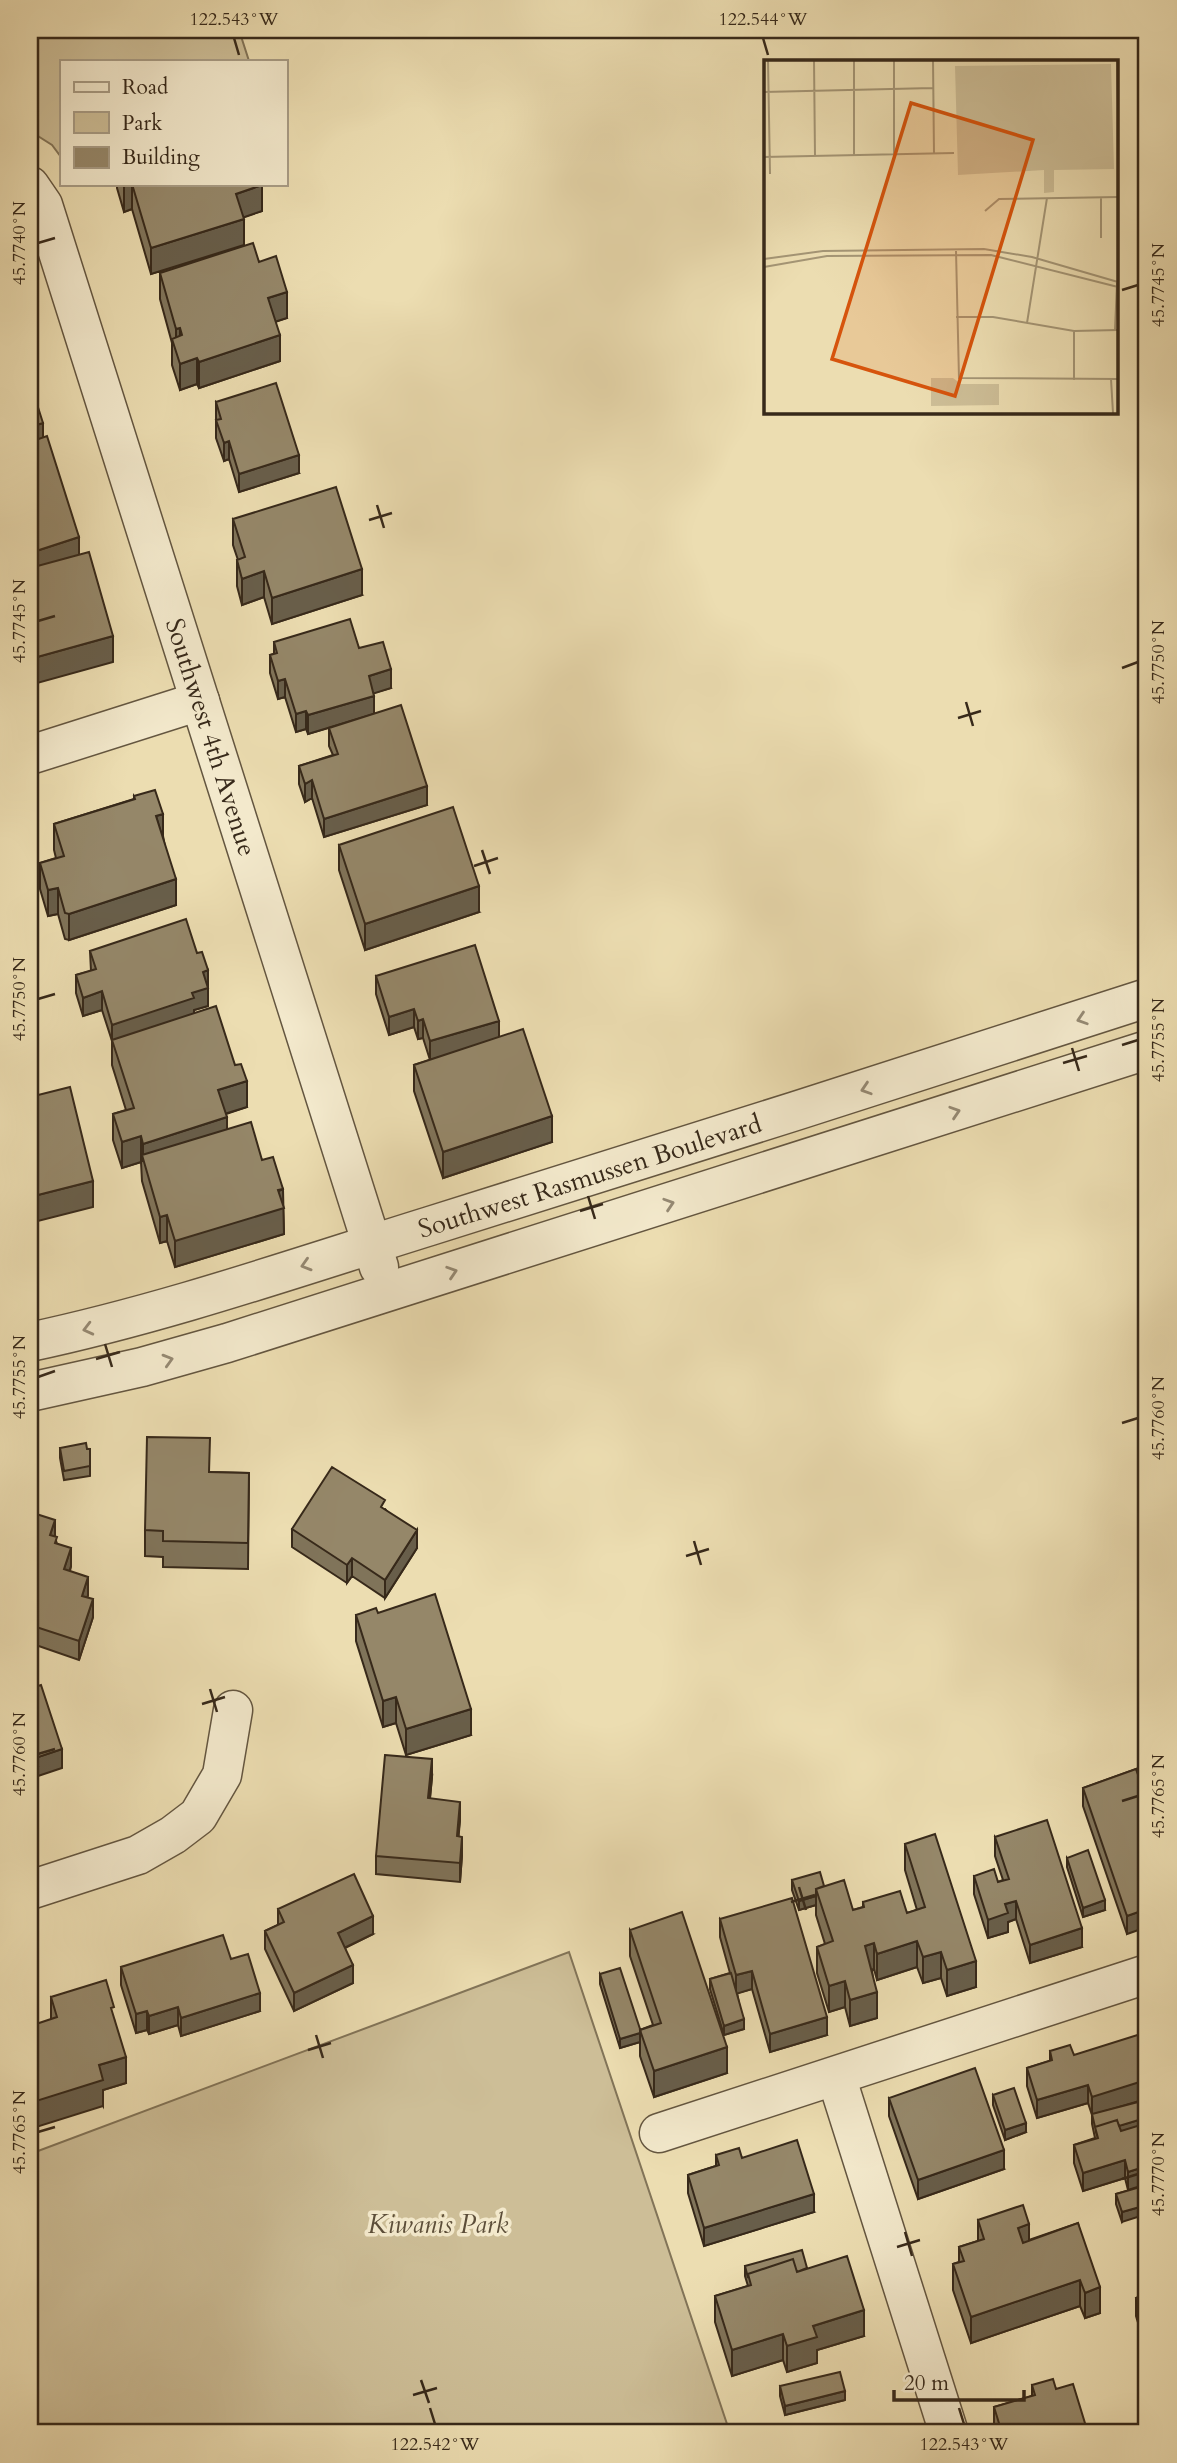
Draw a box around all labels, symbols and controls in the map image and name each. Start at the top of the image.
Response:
text: 122.543°W [190,7,279,32]
text: 122.544°W [719,7,808,32]
legend [60,60,287,186]
inset map [764,60,1118,413]
text: Road [122,73,168,102]
text: Park [122,109,163,138]
text: Building [122,143,200,172]
text: 45.7740°N [7,200,32,285]
text: 45.7745°N [1146,242,1171,327]
text: 45.7745°N [7,578,32,663]
street label: Southwest 4th Avenue [157,614,265,860]
text: 45.7750°N [1146,619,1171,704]
text: 45.7750°N [7,956,32,1041]
text: 45.7755°N [1146,997,1171,1082]
one-way arrow [1077,1011,1089,1025]
one-way arrow [860,1080,872,1095]
one-way arrow [949,1105,961,1120]
street label: Southwest Rasmussen Boulevard [414,1106,766,1247]
one-way arrow [662,1197,674,1212]
one-way arrow [301,1257,313,1271]
one-way arrow [445,1266,457,1281]
one-way arrow [82,1321,94,1335]
text: 45.7755°N [7,1334,32,1419]
one-way arrow [162,1354,174,1369]
text: 45.7760°N [1146,1375,1171,1460]
text: 45.7760°N [7,1711,32,1796]
text: 45.7765°N [1146,1753,1171,1838]
text: 45.7765°N [7,2089,32,2174]
text: 45.7770°N [1146,2131,1171,2216]
park label: Kiwanis Park [368,2207,509,2242]
scale bar [894,2358,1023,2402]
text: 20 m [904,2369,949,2398]
text: 122.542°W [391,2432,480,2457]
text: 122.543°W [920,2432,1009,2457]

